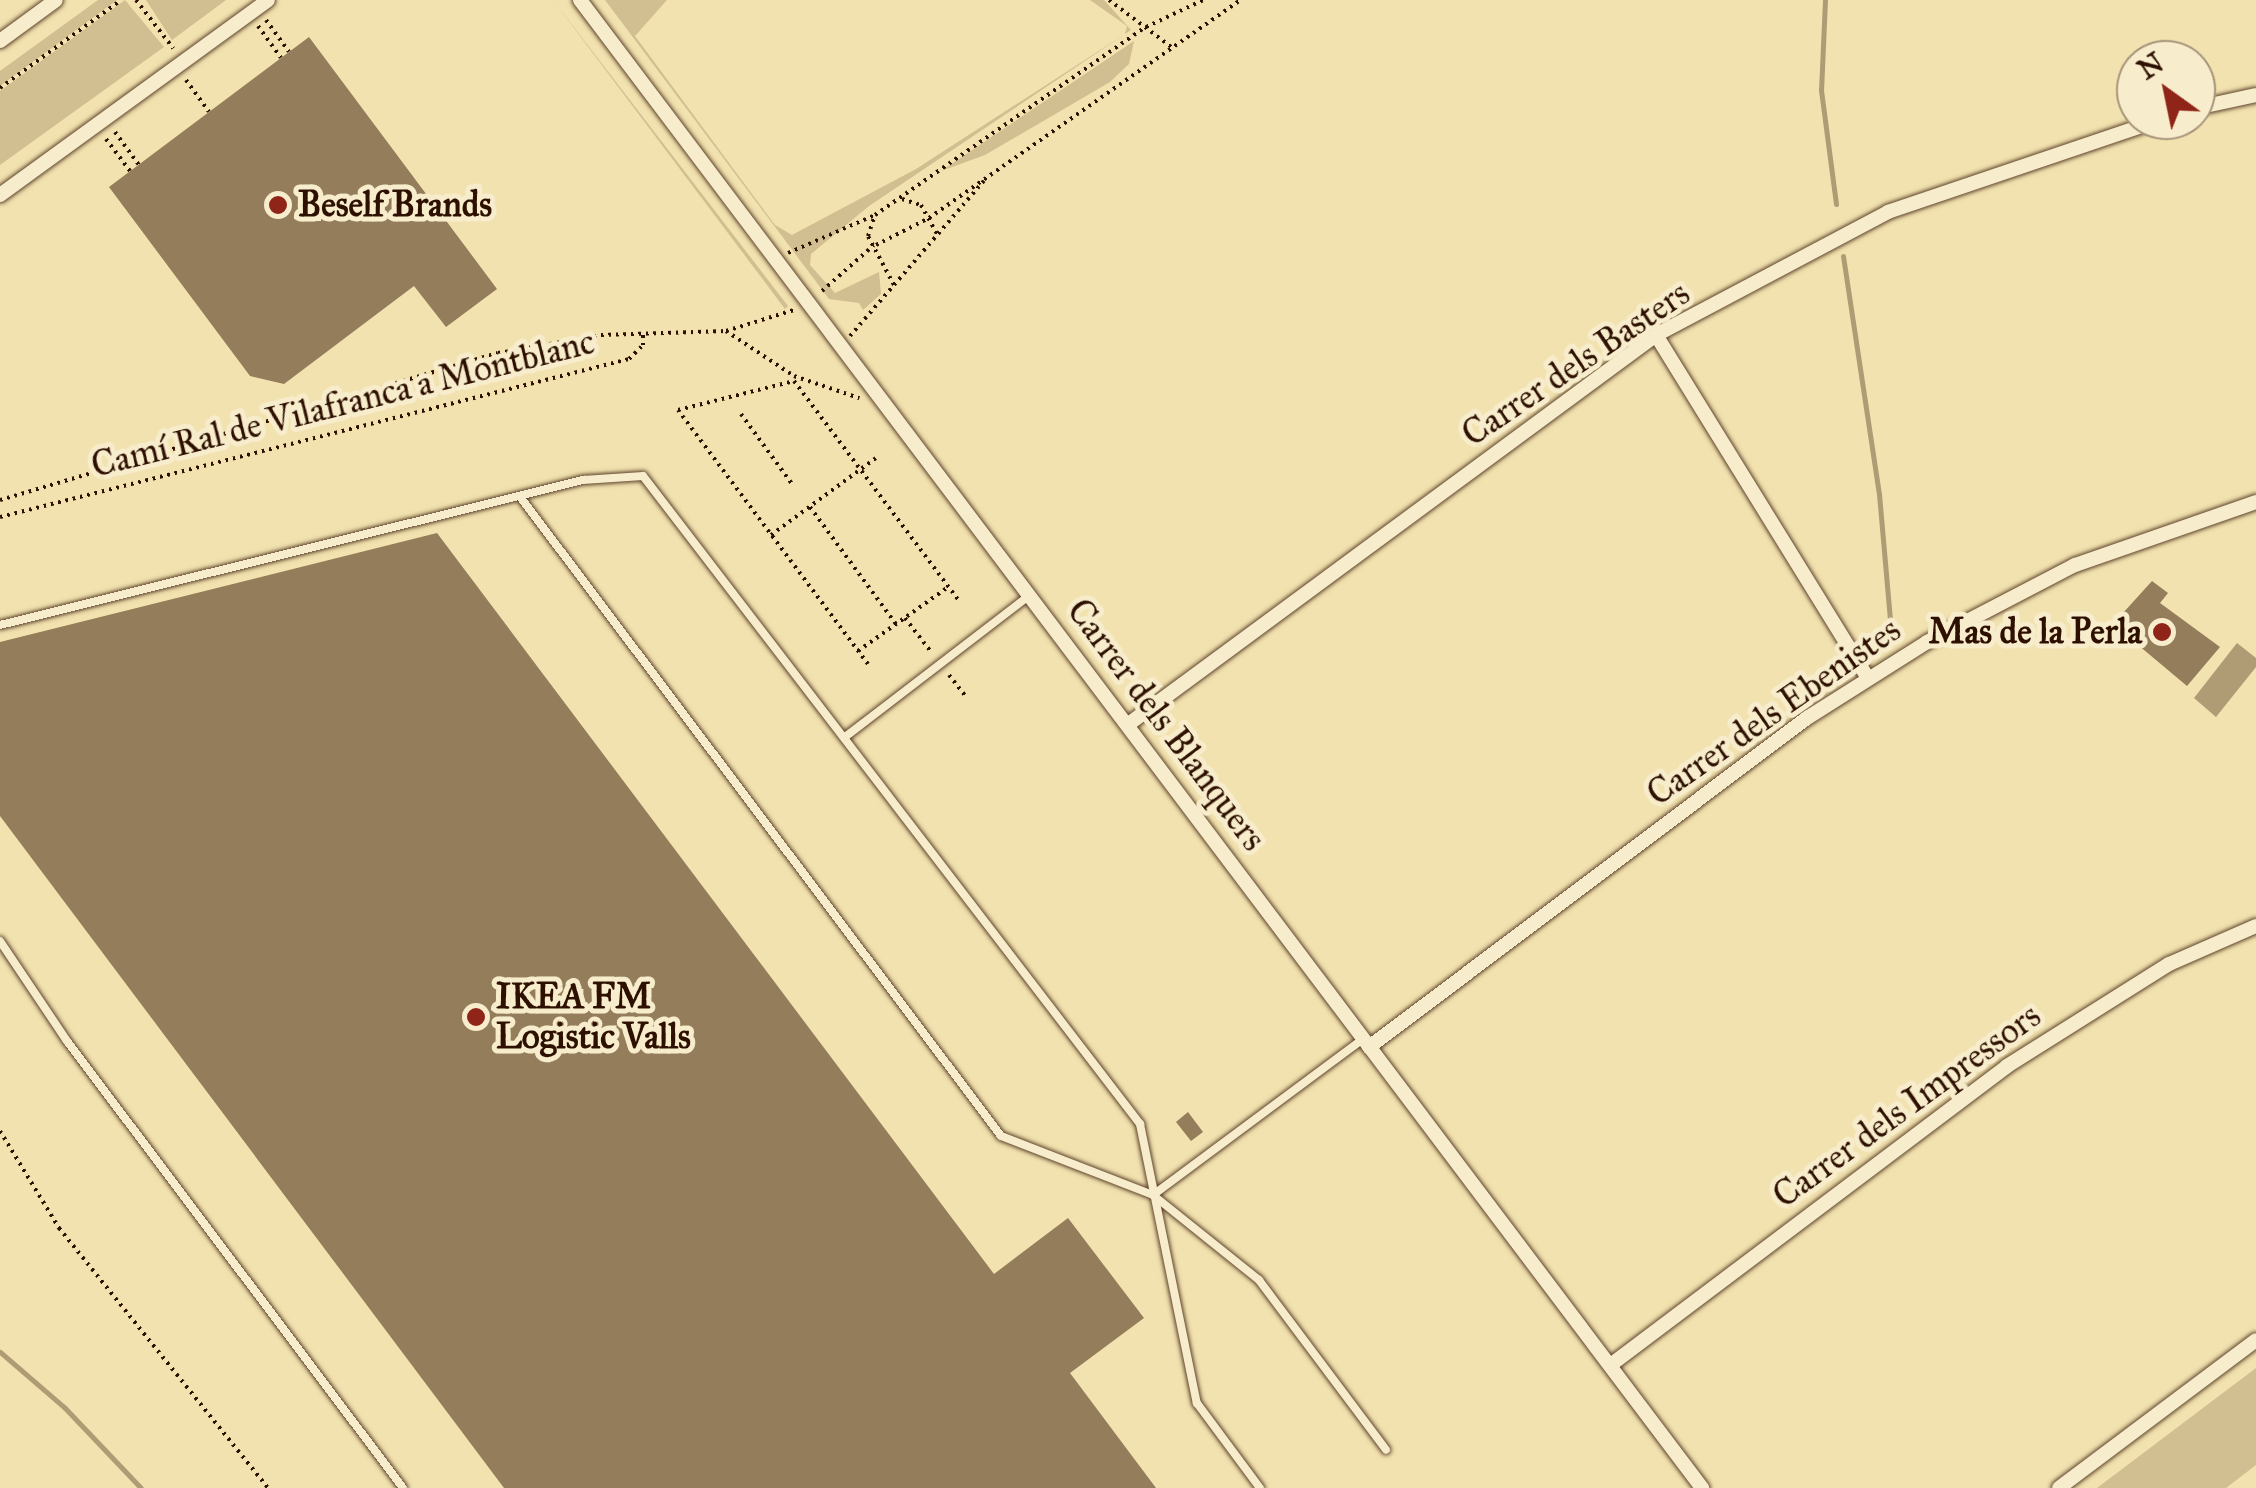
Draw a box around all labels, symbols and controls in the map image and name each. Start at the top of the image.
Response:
north arrow [2116,40,2216,140]
text: N [2131,45,2170,87]
place label: Beself Brands [298,184,492,226]
marker: Beself Brands [267,194,289,216]
street label: Carrer dels Basters [1454,272,1698,456]
street label: Camí Ral de Vilafranca a Montblanc [87,321,599,487]
street label: Carrer dels Blanquers [1058,591,1274,859]
street label: Carrer dels Ebenistes [1639,609,1909,815]
place label: Mas de la Perla [1928,611,2142,653]
marker: Mas de la Perla [2151,621,2173,643]
place label: IKEA FM Logistic Valls [496,976,691,1058]
street label: Carrer dels Impressors [1765,995,2049,1217]
marker: IKEA FM Logistic Valls [465,1006,487,1028]

